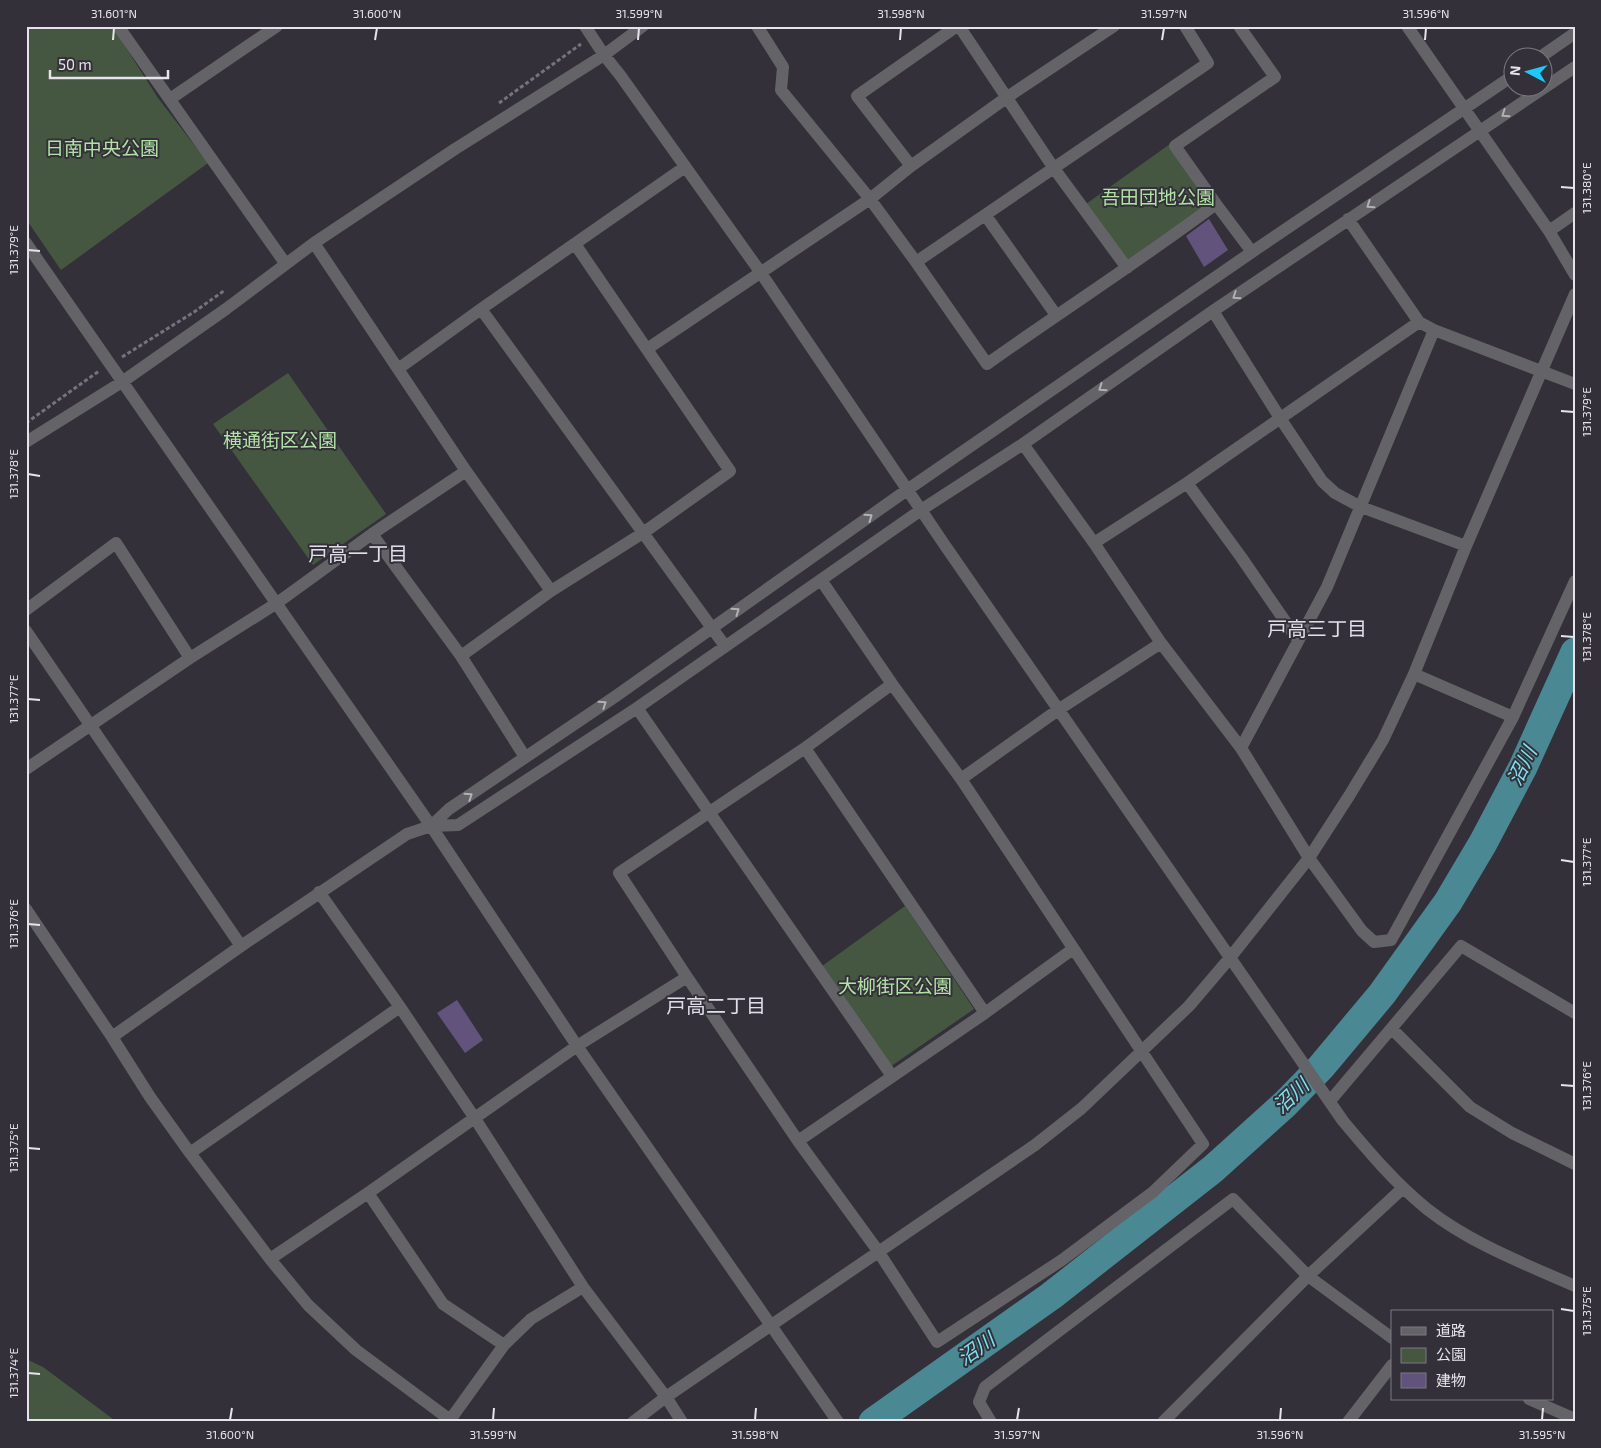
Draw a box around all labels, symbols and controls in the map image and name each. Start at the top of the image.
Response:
text: 31.601°N [91,6,137,20]
text: 31.600°N [353,6,401,20]
text: 31.599°N [615,6,663,20]
text: 31.598°N [877,6,925,20]
text: 31.597°N [1141,6,1187,20]
text: 31.596°N [1402,6,1450,20]
scale bar [50,48,168,80]
north arrow [1504,48,1554,98]
text: 50 m [58,55,92,73]
text: N [1506,65,1524,77]
one-way arrow [1502,108,1511,117]
park label: 日南中央公園 [45,136,159,159]
text: 131.380°E [1579,162,1593,214]
park label: 吾田団地公園 [1101,185,1215,208]
one-way arrow [1367,199,1376,208]
text: 131.379°E [6,225,20,275]
one-way arrow [1232,290,1241,299]
one-way arrow [1098,382,1108,391]
text: 131.379°E [1579,387,1593,437]
park label: 横通街区公園 [223,428,337,451]
text: 131.378°E [6,449,20,499]
one-way arrow [863,514,873,523]
district label: 戸高一丁目 [308,541,408,565]
one-way arrow [731,608,740,617]
text: 131.378°E [1579,612,1593,662]
district label: 戸高三丁目 [1267,616,1367,640]
text: 131.377°E [6,674,20,724]
one-way arrow [598,701,607,710]
water label: 沼川 [1502,741,1542,789]
one-way arrow [464,792,473,802]
text: 131.377°E [1579,837,1593,887]
text: 131.376°E [6,899,20,949]
park label: 大柳街区公園 [838,974,952,997]
district label: 戸高二丁目 [666,993,766,1017]
text: 131.376°E [1579,1061,1593,1111]
water label: 沼川 [1268,1071,1315,1118]
text: 131.375°E [6,1123,20,1173]
text: 131.375°E [1579,1286,1593,1336]
legend [1391,1310,1554,1400]
text: 道路 [1436,1321,1466,1339]
water label: 沼川 [952,1326,1000,1369]
text: 公園 [1436,1345,1466,1363]
text: 131.374°E [6,1348,20,1398]
text: 建物 [1436,1371,1466,1389]
text: 31.600°N [206,1427,254,1441]
text: 31.599°N [469,1427,517,1441]
text: 31.598°N [731,1427,779,1441]
text: 31.597°N [994,1427,1040,1441]
text: 31.596°N [1256,1427,1304,1441]
text: 31.595°N [1519,1427,1565,1441]

